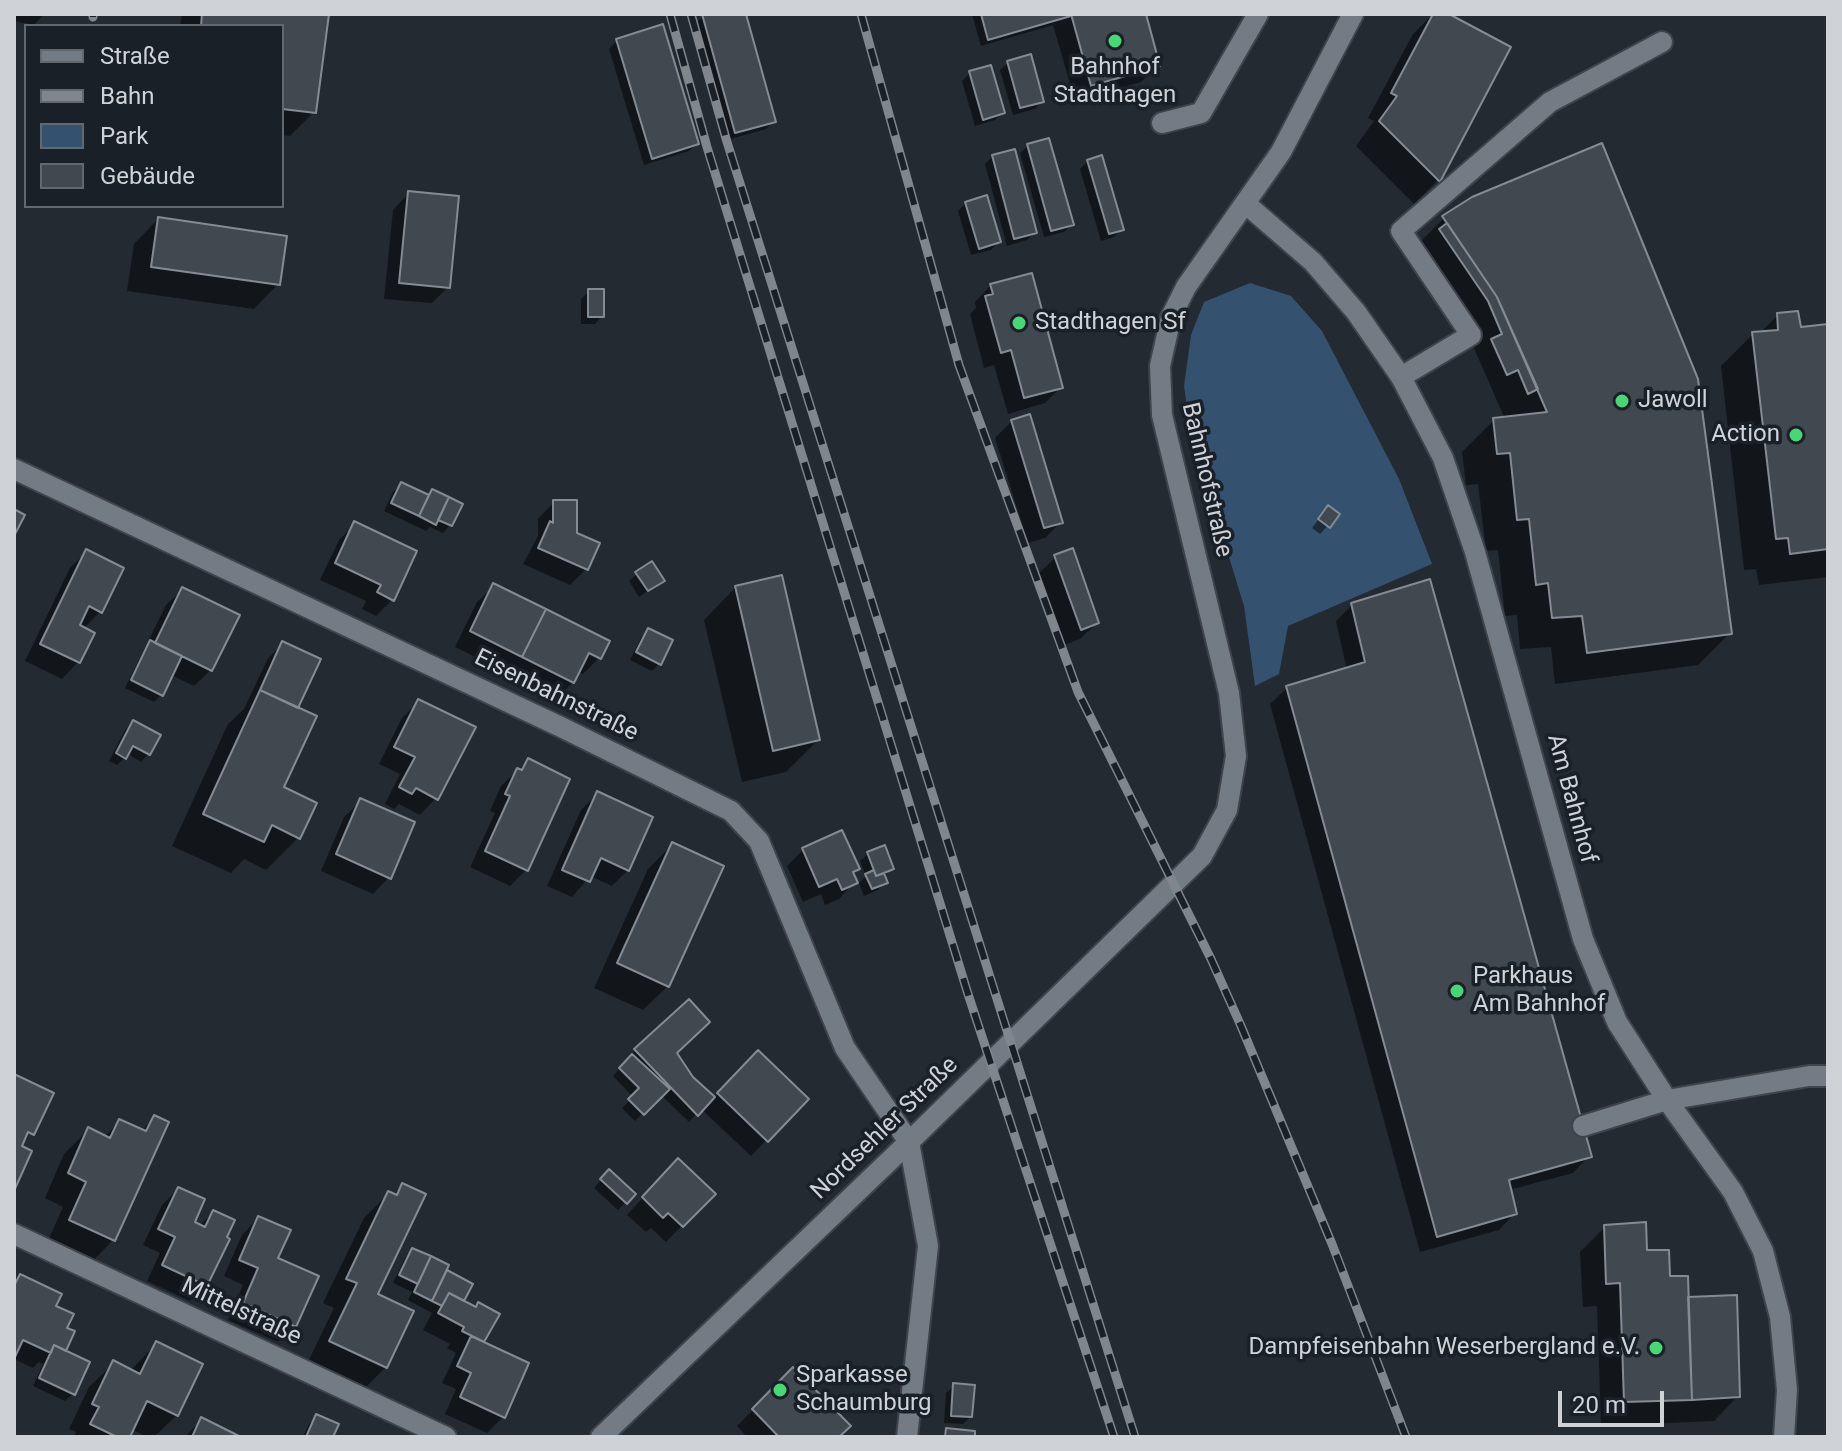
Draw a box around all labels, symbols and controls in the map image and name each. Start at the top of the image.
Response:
legend [24,24,284,208]
marker: Bahnhof Stadthagen [1106,32,1124,50]
text: Straße [100,42,170,70]
place label: Bahnhof Stadthagen [1054,54,1176,110]
text: Bahn [100,82,154,110]
text: Park [100,122,148,150]
text: Gebäude [100,162,195,190]
place label: Stadthagen Sf [1035,309,1186,337]
marker: Stadthagen Sf [1010,314,1028,332]
place label: Jawoll [1638,387,1708,415]
marker: Jawoll [1613,392,1631,410]
street label: Bahnhofstraße [1174,400,1238,560]
place label: Action [1711,421,1780,449]
marker: Action [1787,426,1805,444]
street label: Eisenbahnstraße [469,644,643,748]
street label: Am Bahnhof [1540,731,1602,867]
place label: Parkhaus Am Bahnhof [1473,963,1605,1019]
marker: Parkhaus Am Bahnhof [1448,982,1466,1000]
street label: Nordsehler Straße [806,1052,964,1206]
street label: Mittelstraße [176,1272,306,1352]
place label: Dampfeisenbahn Weserbergland e.V. [1249,1334,1640,1362]
marker: Dampfeisenbahn Weserbergland e.V. [1647,1339,1665,1357]
place label: Sparkasse Schaumburg [796,1362,931,1418]
scale bar [1562,1375,1668,1425]
marker: Sparkasse Schaumburg [771,1381,789,1399]
text: 20 m [1572,1391,1626,1419]

